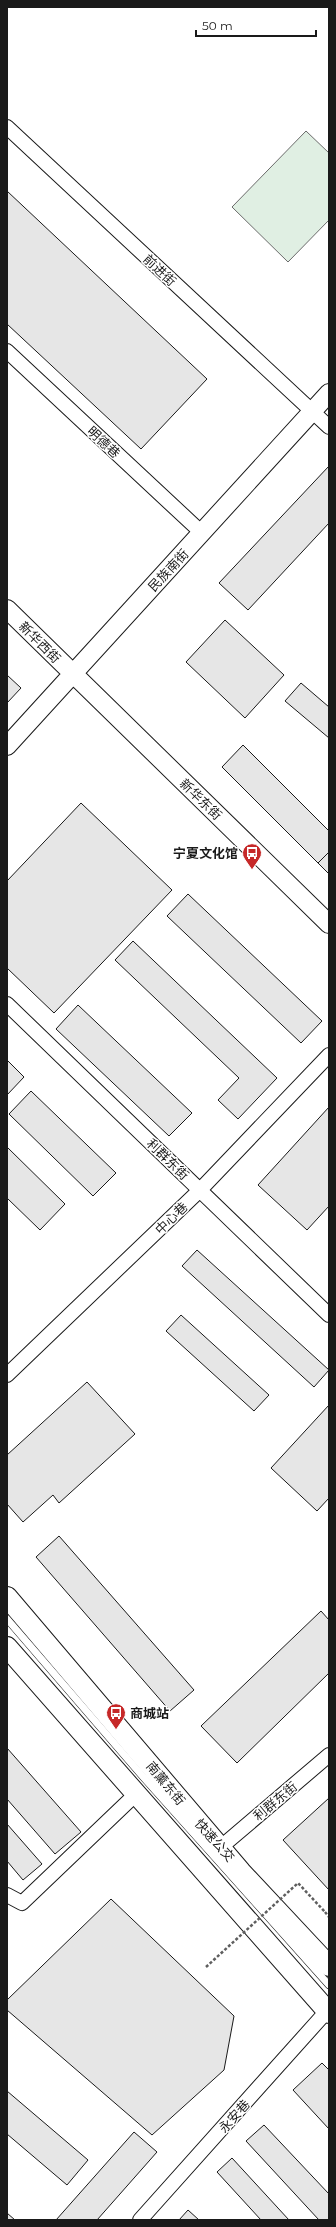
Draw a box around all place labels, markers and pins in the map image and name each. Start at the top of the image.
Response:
bus stop icon: 宁夏文化馆 [241,842,263,870]
place label: 宁夏文化馆 [173,845,238,861]
bus stop icon: 商城站 [105,1702,127,1730]
place label: 商城站 [130,1705,169,1721]

